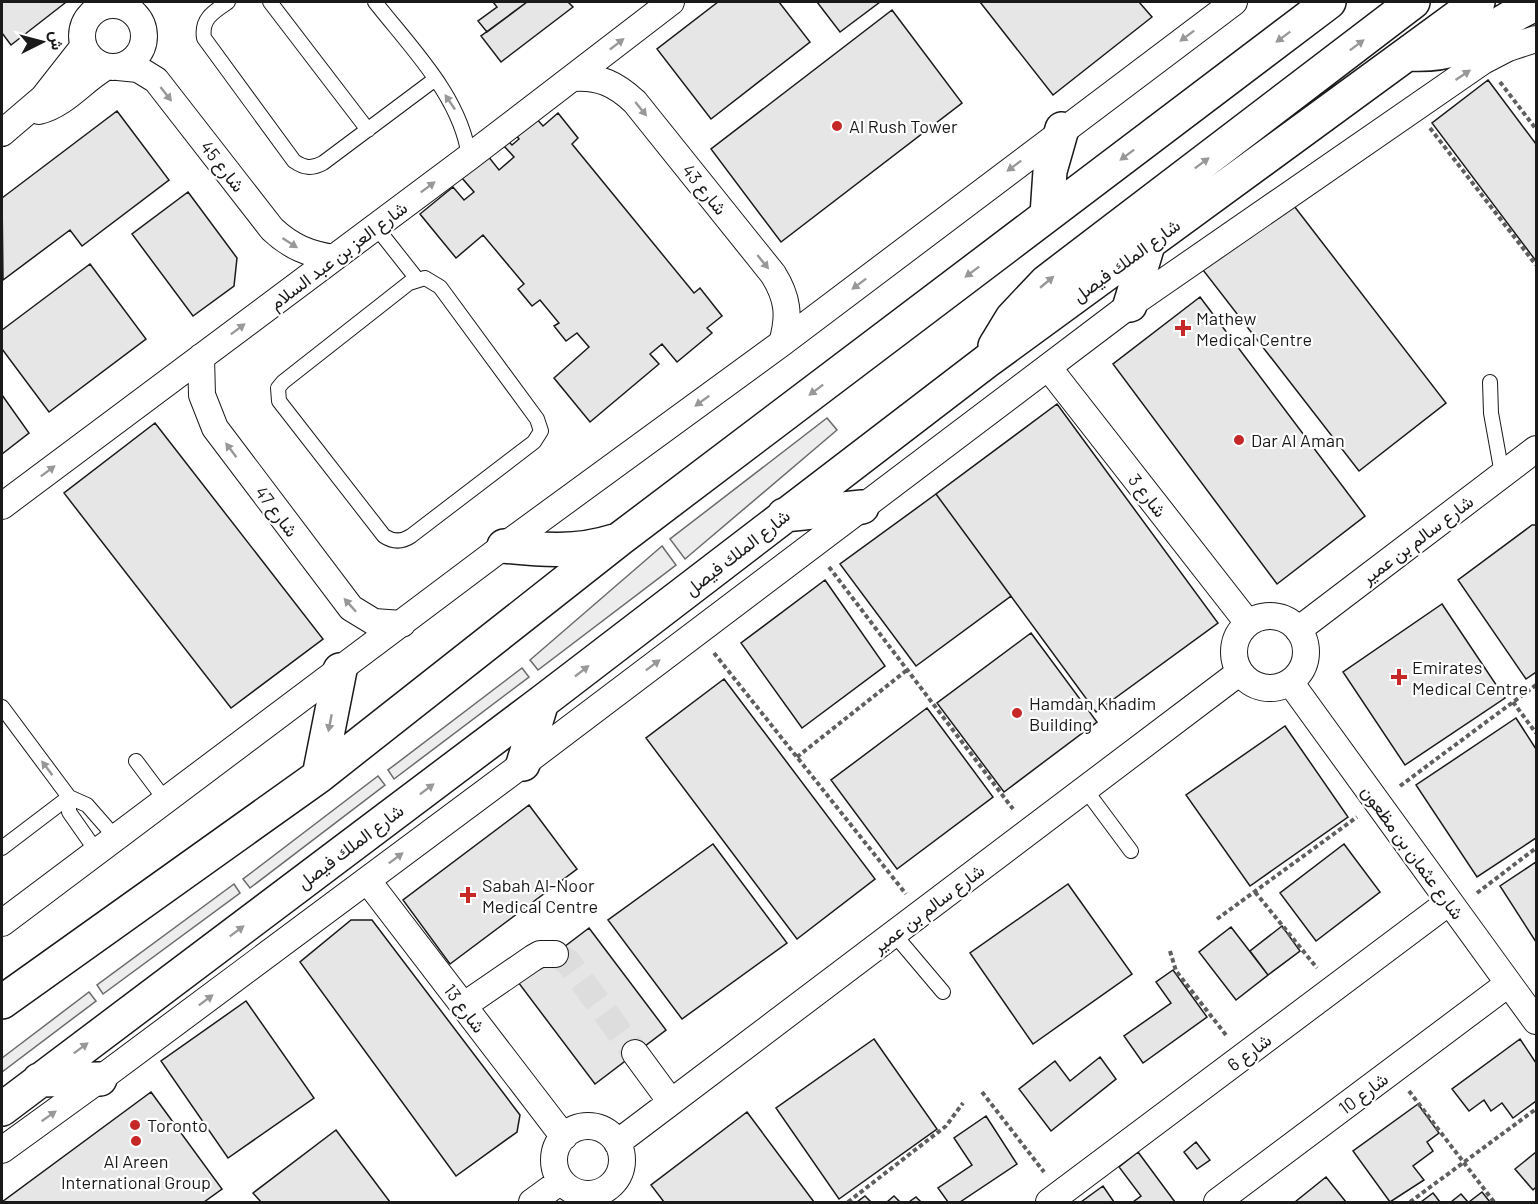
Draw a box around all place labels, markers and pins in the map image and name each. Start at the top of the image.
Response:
place label: Al Rush Tower [849,115,958,137]
marker: Al Rush Tower [830,119,844,133]
place label: Mathew Medical Centre [1196,307,1312,350]
marker: Mathew Medical Centre [1174,319,1192,337]
place label: Dar Al Aman [1251,429,1345,451]
marker: Dar Al Aman [1232,433,1246,447]
place label: Emirates Medical Centre [1412,656,1528,699]
marker: Emirates Medical Centre [1390,668,1408,686]
place label: Hamdan Khadim Building [1029,692,1156,735]
marker: Hamdan Khadim Building [1010,706,1024,720]
place label: Sabah Al-Noor Medical Centre [482,874,598,917]
marker: Sabah Al-Noor Medical Centre [459,886,477,904]
place label: Toronto [147,1114,208,1136]
marker: Toronto [128,1118,142,1132]
marker: Al Areen International Group [129,1134,143,1148]
place label: Al Areen International Group [61,1150,211,1193]

